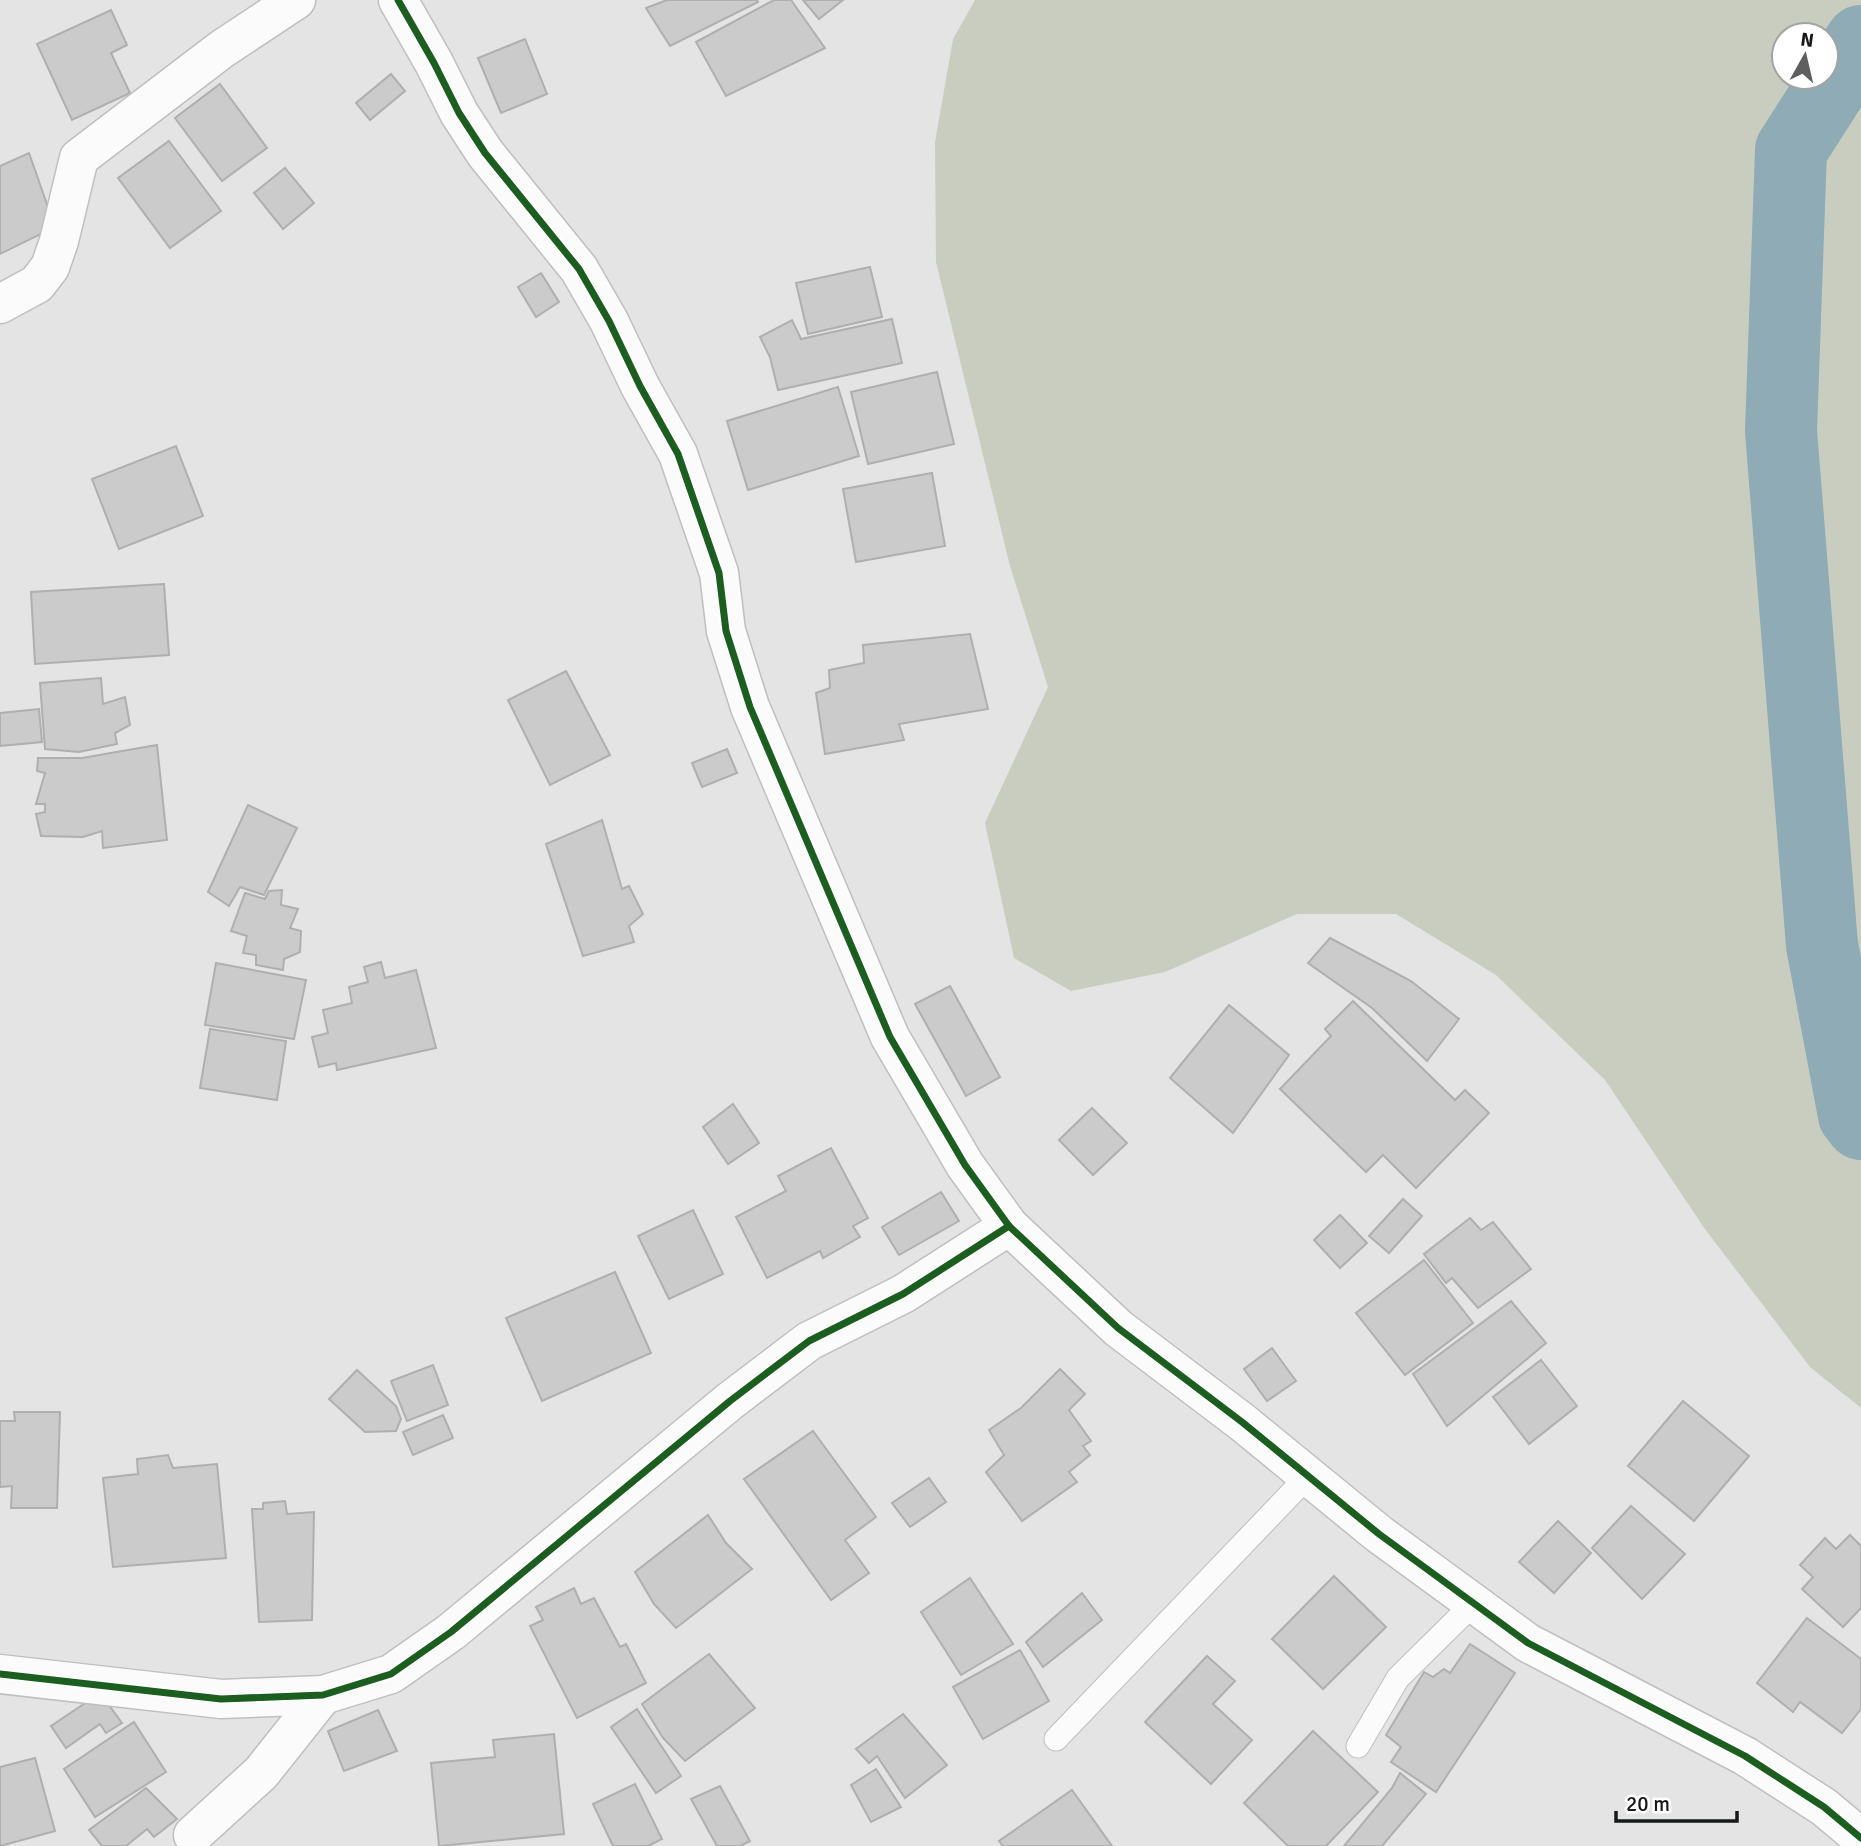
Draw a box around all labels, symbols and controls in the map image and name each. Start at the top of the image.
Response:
north arrow [1770,21,1840,91]
text: N [1799,27,1815,53]
scale bar [1616,1780,1737,1824]
text: 20 m [1626,1791,1670,1817]

